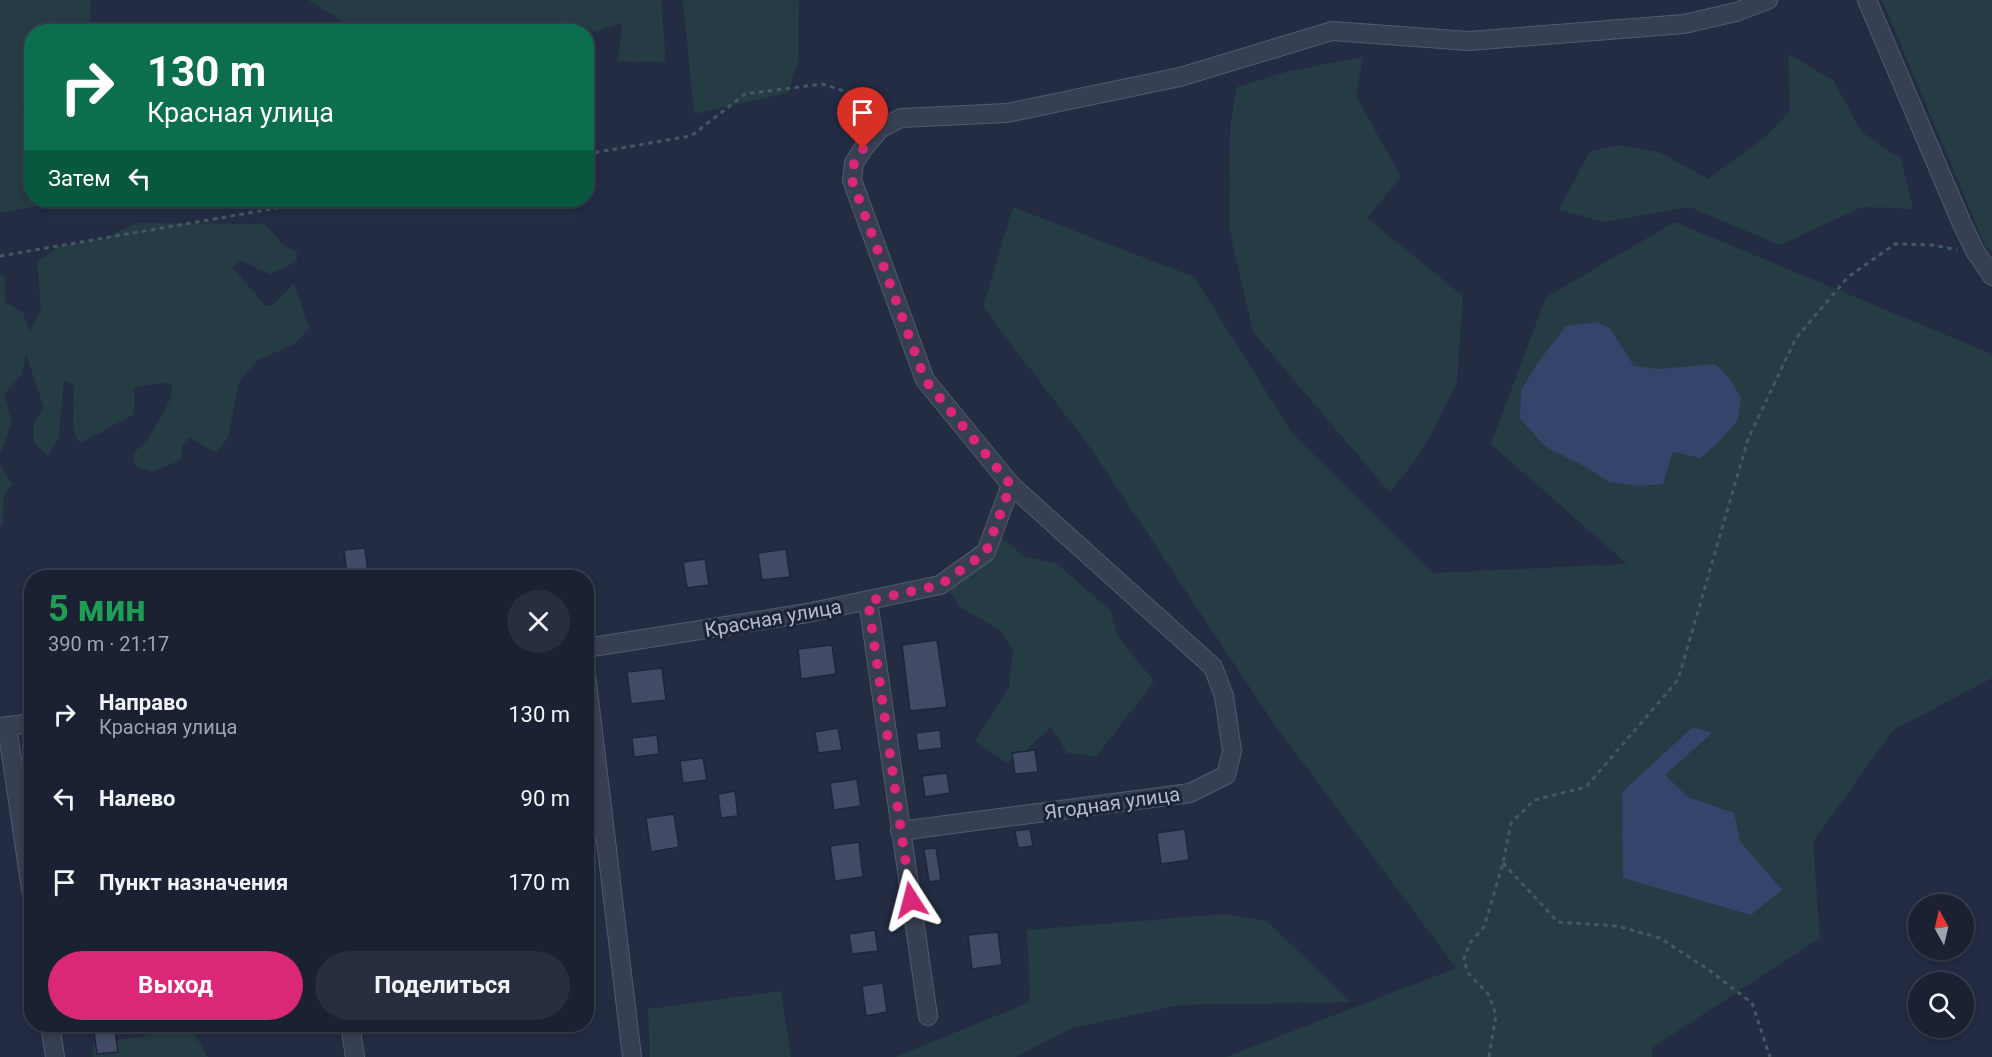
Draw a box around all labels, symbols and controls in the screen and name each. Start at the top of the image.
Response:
text: 130 m [147,47,266,96]
icon: right [48,48,126,126]
pin [837,87,888,149]
icon: arrive [846,96,879,129]
text: Красная улица [147,97,334,129]
icon: left [123,162,156,195]
text: Затем [48,166,111,191]
text: 5 мин [48,588,146,630]
button: close [507,590,570,653]
street label: Красная улица [703,594,843,642]
text: 390 m · 21:17 [48,632,169,656]
text: Направо [99,690,188,715]
icon: right [48,698,81,731]
text: 130 m [508,702,570,727]
text: Красная улица [99,715,237,739]
icon: left [48,782,81,815]
street label: Ягодная улица [1043,782,1181,824]
text: Налево [99,786,176,811]
text: 90 m [521,786,570,811]
icon: arrive [48,866,81,899]
position arrow [879,868,943,932]
text: Пункт назначения [99,870,288,895]
text: 170 m [508,870,570,895]
north arrow [1908,894,1974,960]
map controls [1908,894,1974,1038]
button: Выход [48,951,303,1020]
button: Поделиться [315,951,570,1020]
button: search [1908,972,1974,1038]

